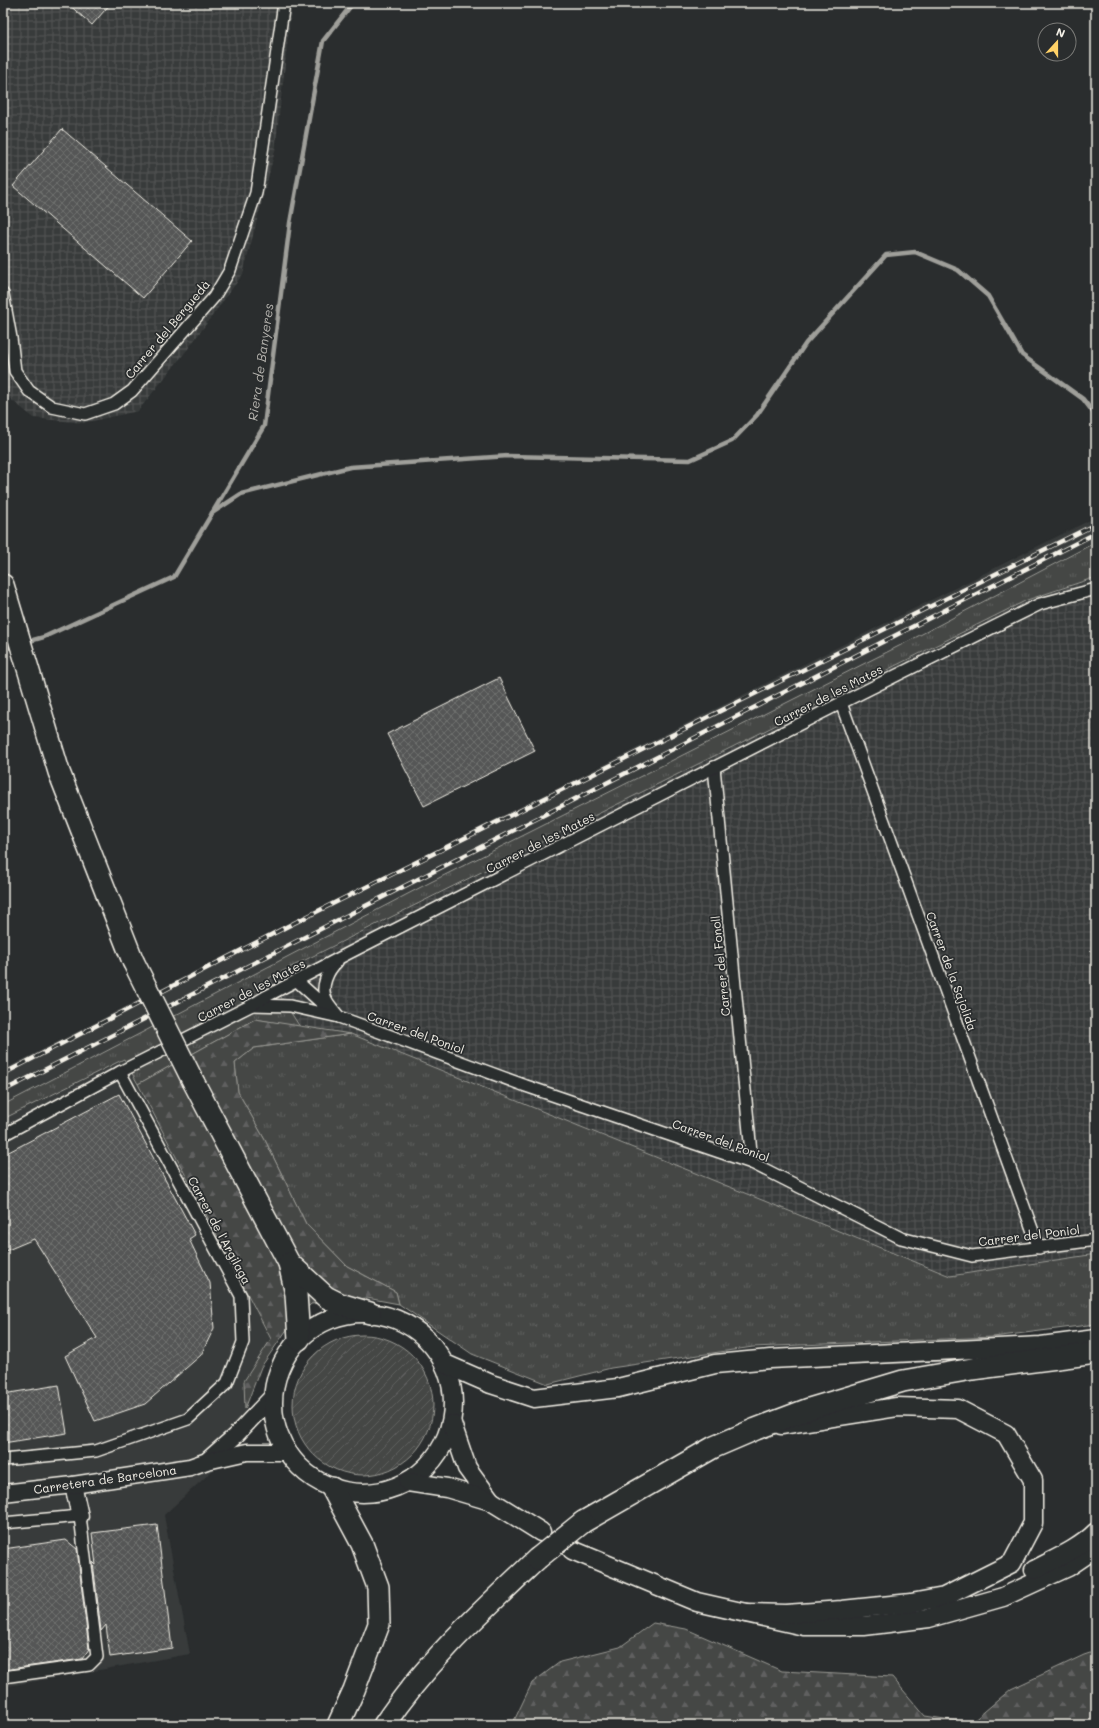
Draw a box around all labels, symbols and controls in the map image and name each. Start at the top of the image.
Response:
north arrow [1037,22,1077,62]
text: N [1054,24,1067,41]
street label: Carrer del Berguedà [121,276,213,382]
water label: Riera de Banyeres [243,302,277,422]
street label: Carrer de les Mates [771,661,885,729]
street label: Carrer de les Mates [483,808,597,876]
street label: Carrer de la Sajolida [923,909,981,1033]
street label: Carrer del Fonoll [707,915,733,1017]
street label: Carrer de les Mates [194,955,308,1025]
street label: Carrer del Poniol [365,1007,467,1057]
street label: Carrer del Poniol [670,1115,772,1165]
street label: Carrer de l'Argilaga [185,1173,255,1287]
street label: Carrer del Poniol [977,1221,1081,1249]
street label: Carretera de Barcelona [33,1461,177,1497]

